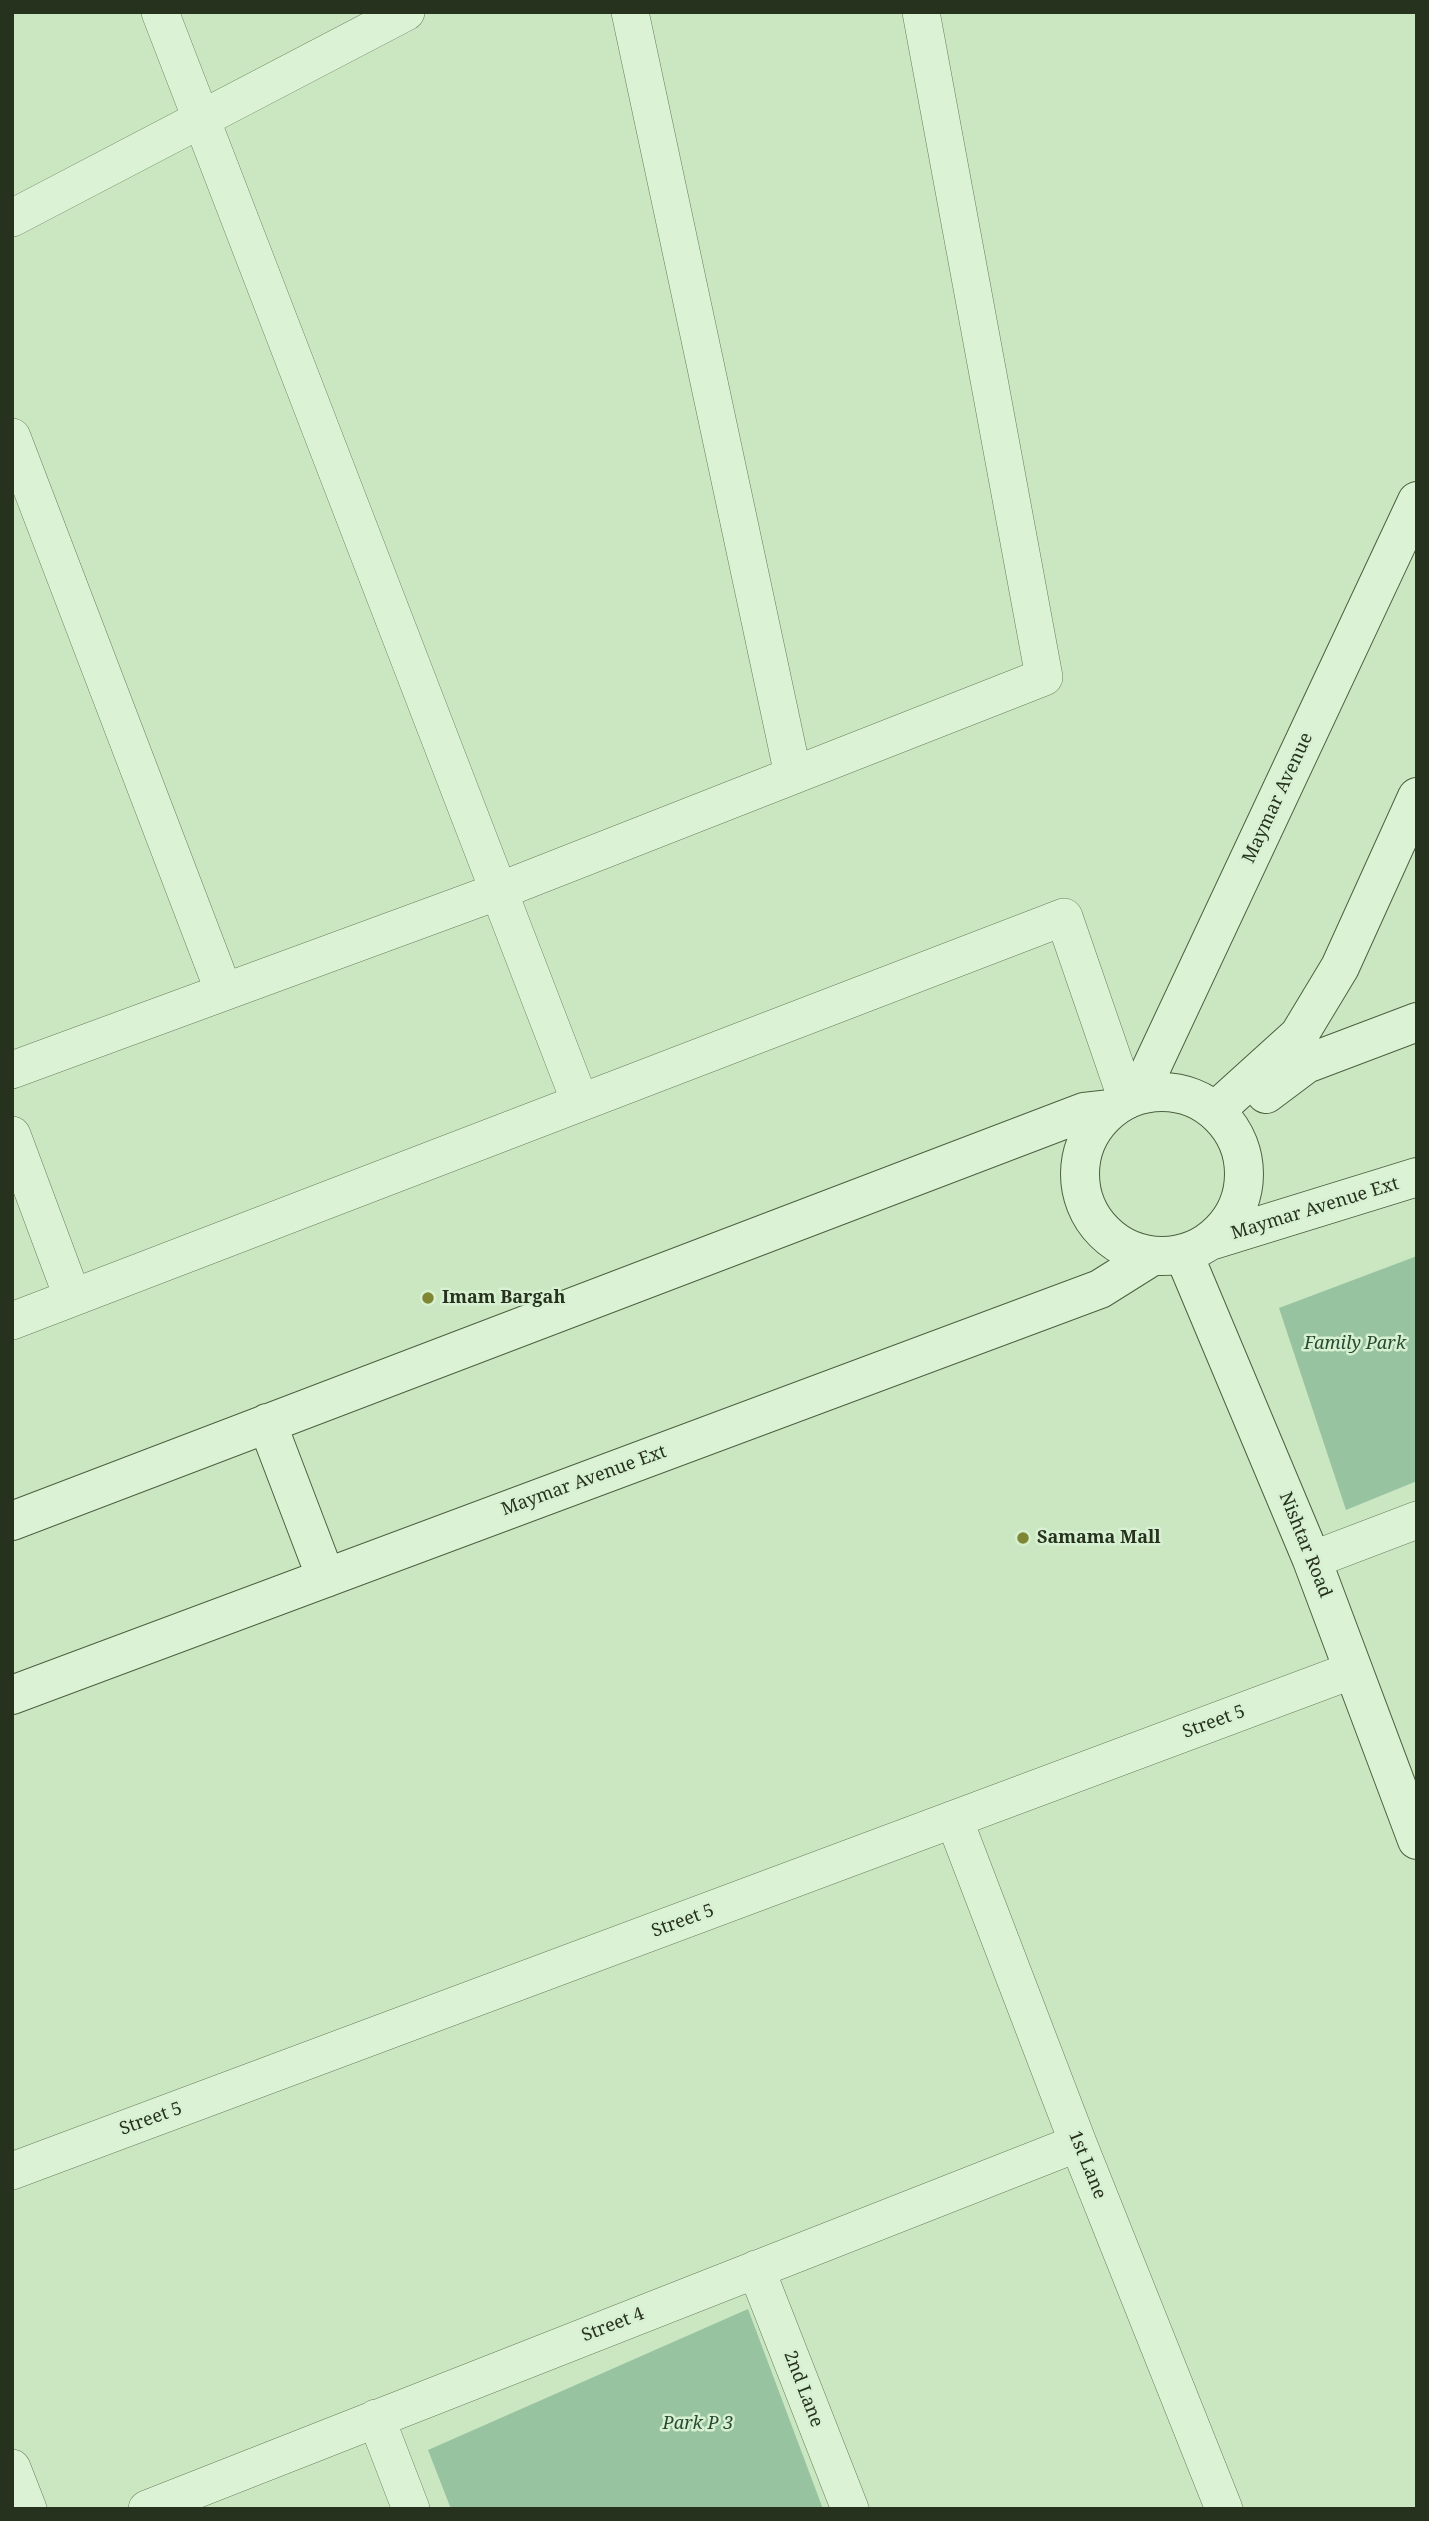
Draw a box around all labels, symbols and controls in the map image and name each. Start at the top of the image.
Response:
street label: Maymar Avenue [1238,729,1318,867]
street label: Maymar Avenue Ext [1229,1173,1401,1245]
place label: Imam Bargah [442,1287,565,1309]
marker: Imam Bargah [420,1290,436,1306]
park label: Family Park [1304,1333,1406,1355]
street label: Maymar Avenue Ext [499,1441,669,1521]
street label: Nishtar Road [1274,1489,1336,1601]
place label: Samama Mall [1037,1527,1161,1549]
marker: Samama Mall [1015,1530,1031,1546]
street label: Street 5 [1180,1701,1248,1743]
street label: Street 5 [649,1900,717,1942]
street label: Street 5 [117,2098,185,2140]
street label: 1st Lane [1064,2128,1110,2202]
street label: Street 4 [579,2303,647,2347]
street label: 2nd Lane [779,2348,827,2430]
park label: Park P 3 [663,2413,733,2435]

